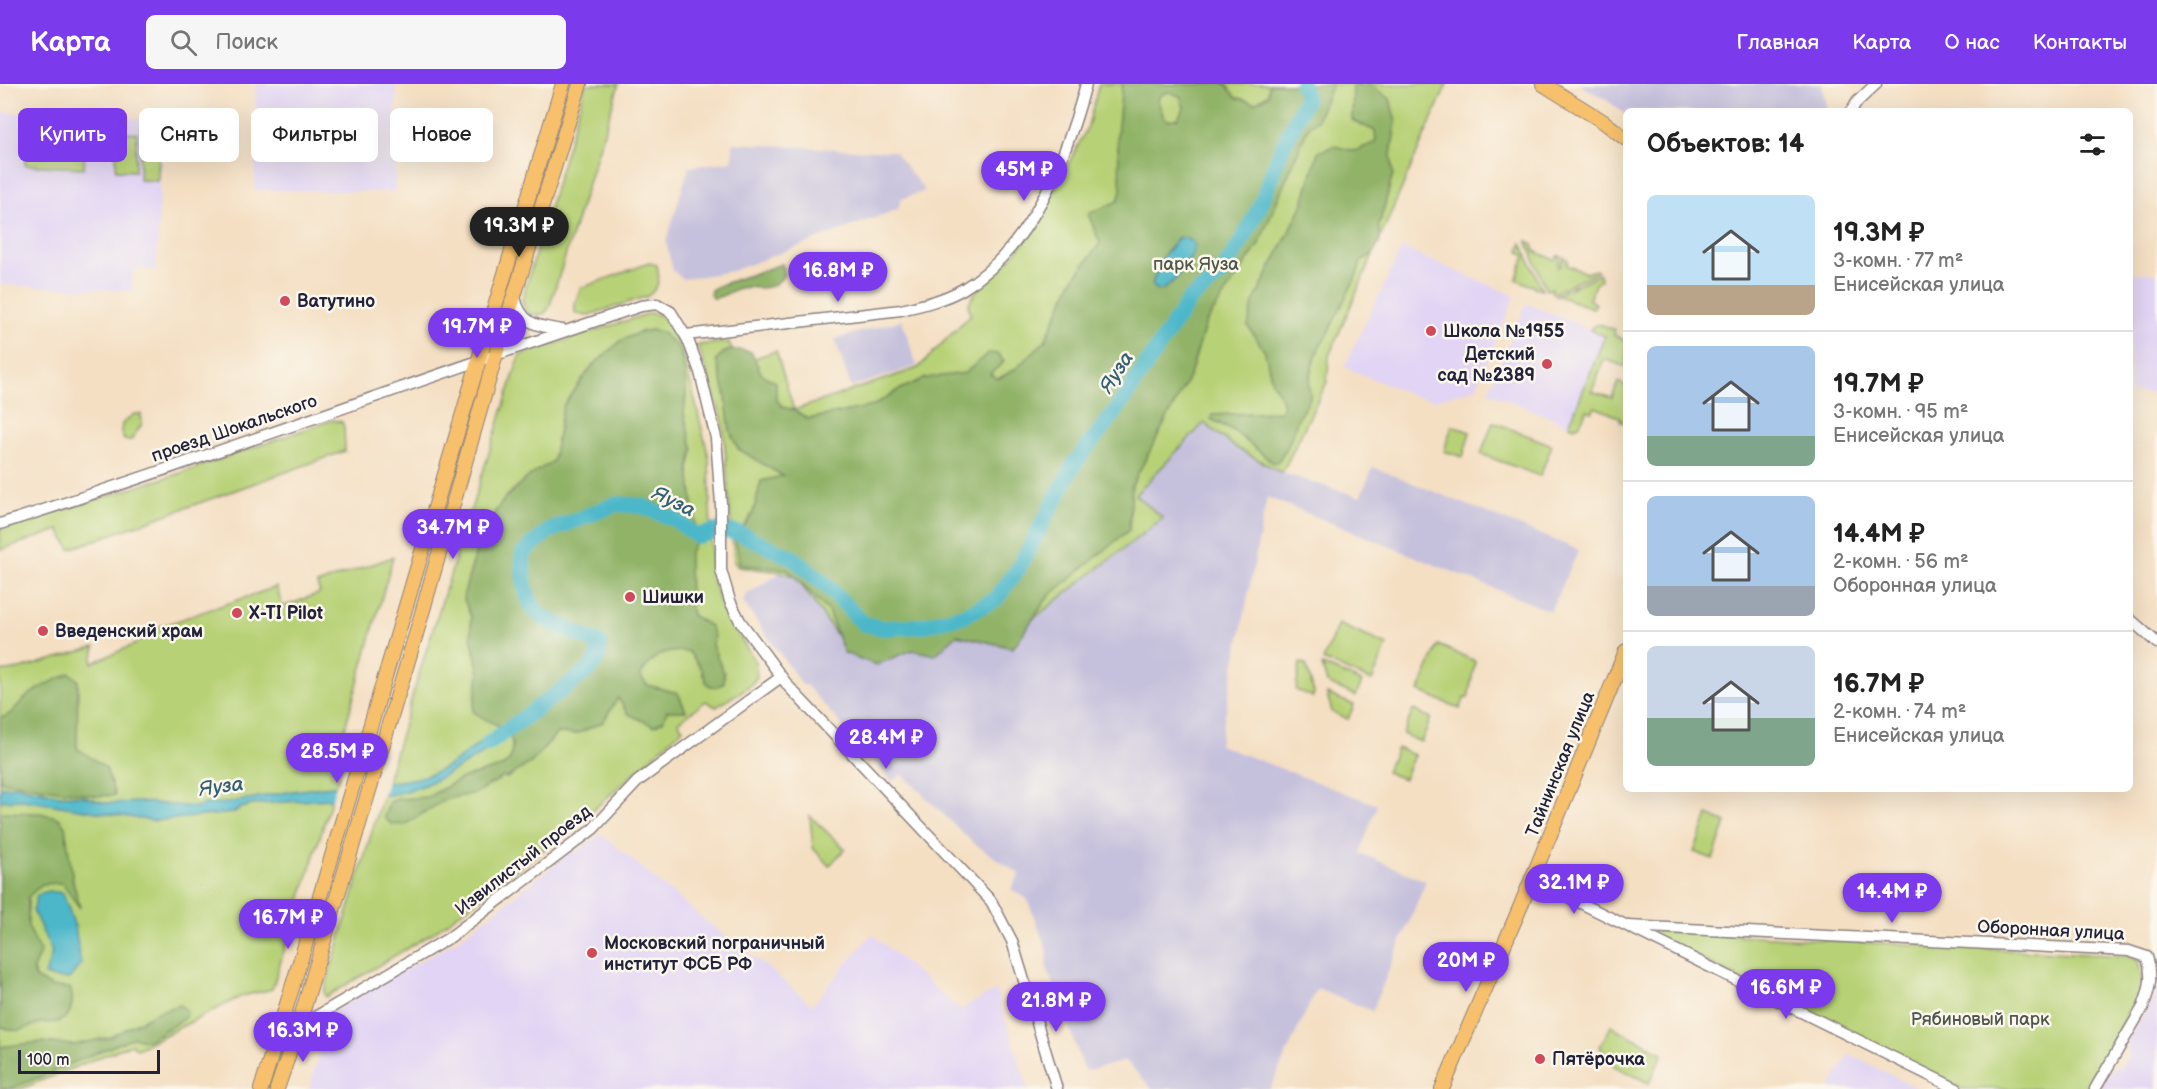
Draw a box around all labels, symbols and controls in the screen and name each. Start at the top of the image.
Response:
search box [146,15,566,69]
text: Карта [30,26,110,59]
icon: search [167,26,200,59]
text: Поиск [215,29,278,56]
text: Главная [1736,30,1819,55]
text: Карта [1852,30,1911,55]
text: О нас [1944,30,2000,55]
text: Контакты [2033,30,2127,55]
chip: Купить [18,108,127,162]
chip: Снять [139,108,239,162]
chip: Фильтры [251,108,378,162]
chip: Новое [390,108,493,162]
icon: filters [2076,128,2109,161]
text: Объектов: 14 [1647,129,1804,160]
pin: 45M ₽ [982,151,1066,202]
text: 45M ₽ [995,158,1053,182]
pin: 19.3M ₽ [464,207,574,258]
text: 19.3M ₽ [484,214,554,238]
text: 19.3M ₽ [1833,218,1925,249]
icon: home [1695,219,1767,291]
text: 3-комн. · 77 m² [1833,249,1963,273]
pin: 16.8M ₽ [783,252,893,303]
park label: парк Яуза [1153,254,1239,275]
text: 16.8M ₽ [802,259,874,283]
text: Енисейская улица [1833,273,2005,297]
place label: Ватутино [297,291,375,312]
marker: Ватутино [278,294,292,308]
pin: 19.7M ₽ [422,308,532,359]
text: 19.7M ₽ [442,315,512,339]
place label: Школа №1955 [1443,321,1564,342]
marker: Школа №1955 [1424,324,1438,338]
place label: Детский сад №2389 [1438,344,1535,386]
water label: Яуза [1094,347,1139,399]
marker: Детский сад №2389 [1540,357,1554,371]
text: 19.7M ₽ [1833,369,1924,400]
icon: home [1695,370,1767,442]
street label: проезд Шокальского [149,390,320,467]
text: 3-комн. · 95 m² [1833,400,1968,424]
text: Енисейская улица [1833,424,2005,448]
water label: Яуза [647,481,699,522]
pin: 34.7M ₽ [398,509,508,560]
text: 34.7M ₽ [416,516,490,540]
text: 14.4M ₽ [1833,519,1925,550]
icon: home [1695,520,1767,592]
text: 2-комн. · 56 m² [1833,550,1969,574]
text: Оборонная улица [1833,574,1997,598]
place label: Шишки [642,587,704,608]
marker: Шишки [623,590,637,604]
place label: X-TI Pilot [249,603,323,624]
marker: X-TI Pilot [230,606,244,620]
place label: Введенский храм [55,621,203,642]
marker: Введенский храм [36,624,50,638]
text: 16.7M ₽ [1833,669,1924,700]
icon: home [1695,670,1767,742]
street label: Тайнинская улица [1522,688,1599,840]
text: 2-комн. · 74 m² [1833,700,1966,724]
pin: 28.4M ₽ [831,719,941,770]
text: Енисейская улица [1833,724,2005,748]
text: 28.4M ₽ [849,726,923,750]
pin: 28.5M ₽ [282,733,392,784]
text: 28.5M ₽ [300,740,374,764]
water label: Яуза [196,772,245,802]
street label: Извилистый проезд [451,801,595,920]
pin: 32.1M ₽ [1519,864,1629,915]
text: 32.1M ₽ [1539,871,1609,895]
pin: 14.4M ₽ [1837,873,1947,924]
text: 14.4M ₽ [1857,880,1927,904]
pin: 16.7M ₽ [233,899,343,950]
text: 16.7M ₽ [253,906,323,930]
street label: Оборонная улица [1977,916,2125,945]
place label: Московский пограничный институт ФСБ РФ [604,933,825,975]
pin: 20M ₽ [1424,942,1508,993]
marker: Московский пограничный институт ФСБ РФ [585,946,599,960]
text: 20M ₽ [1437,949,1495,973]
pin: 16.6M ₽ [1731,969,1841,1020]
text: 16.6M ₽ [1750,976,1822,1000]
pin: 21.8M ₽ [1001,982,1111,1033]
text: 21.8M ₽ [1021,989,1091,1013]
park label: Рябиновый парк [1910,1009,2050,1030]
pin: 16.3M ₽ [248,1012,358,1063]
text: 16.3M ₽ [268,1019,338,1043]
scale bar [18,1047,160,1074]
place label: Пятёрочка [1552,1049,1645,1070]
text: 100 m [27,1051,70,1070]
marker: Пятёрочка [1533,1052,1547,1066]

